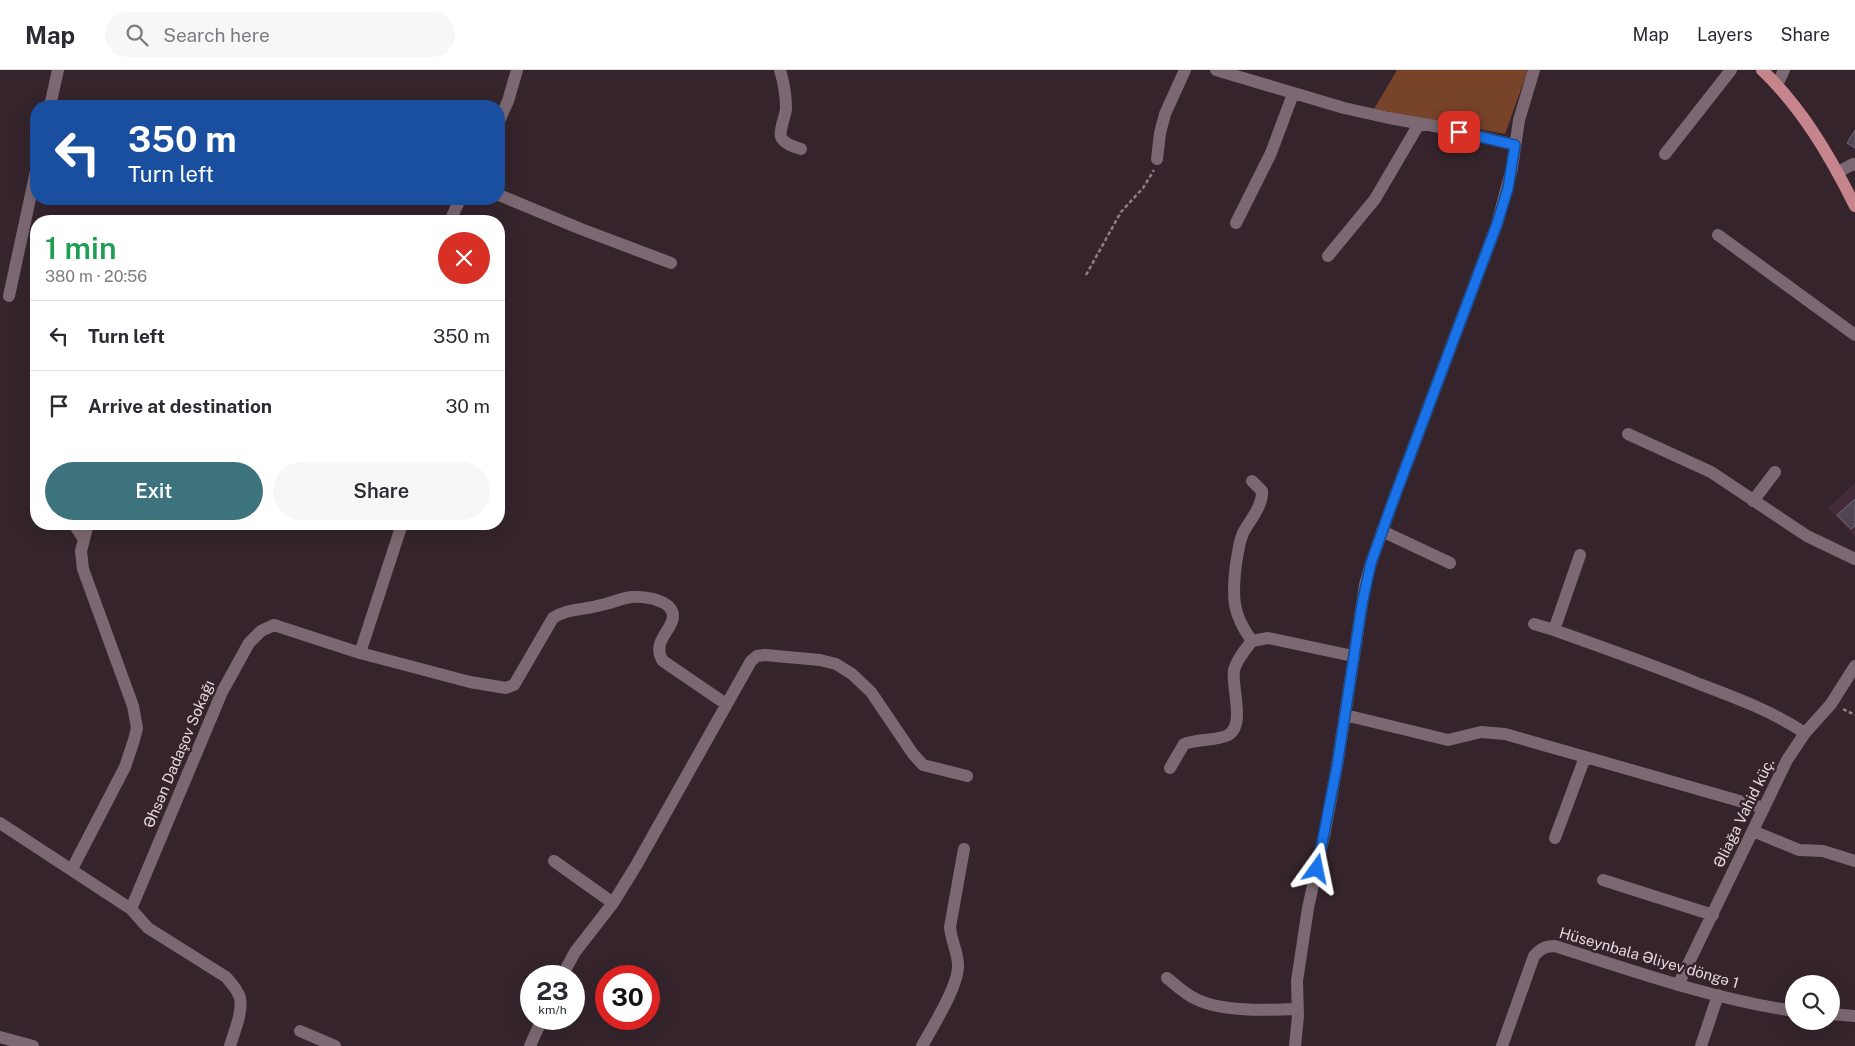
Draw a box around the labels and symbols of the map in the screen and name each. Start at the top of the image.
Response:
pin [1438,111,1480,153]
street label: Əhsən Dadaşov Sokağı [140,677,217,830]
street label: Əliağa Vahid küç. [1710,755,1777,870]
position arrow [1290,842,1342,894]
street label: Hüseynbala Əliyev döngə 1 [1557,924,1741,991]
speed limit sign: 30 [595,965,660,1030]

